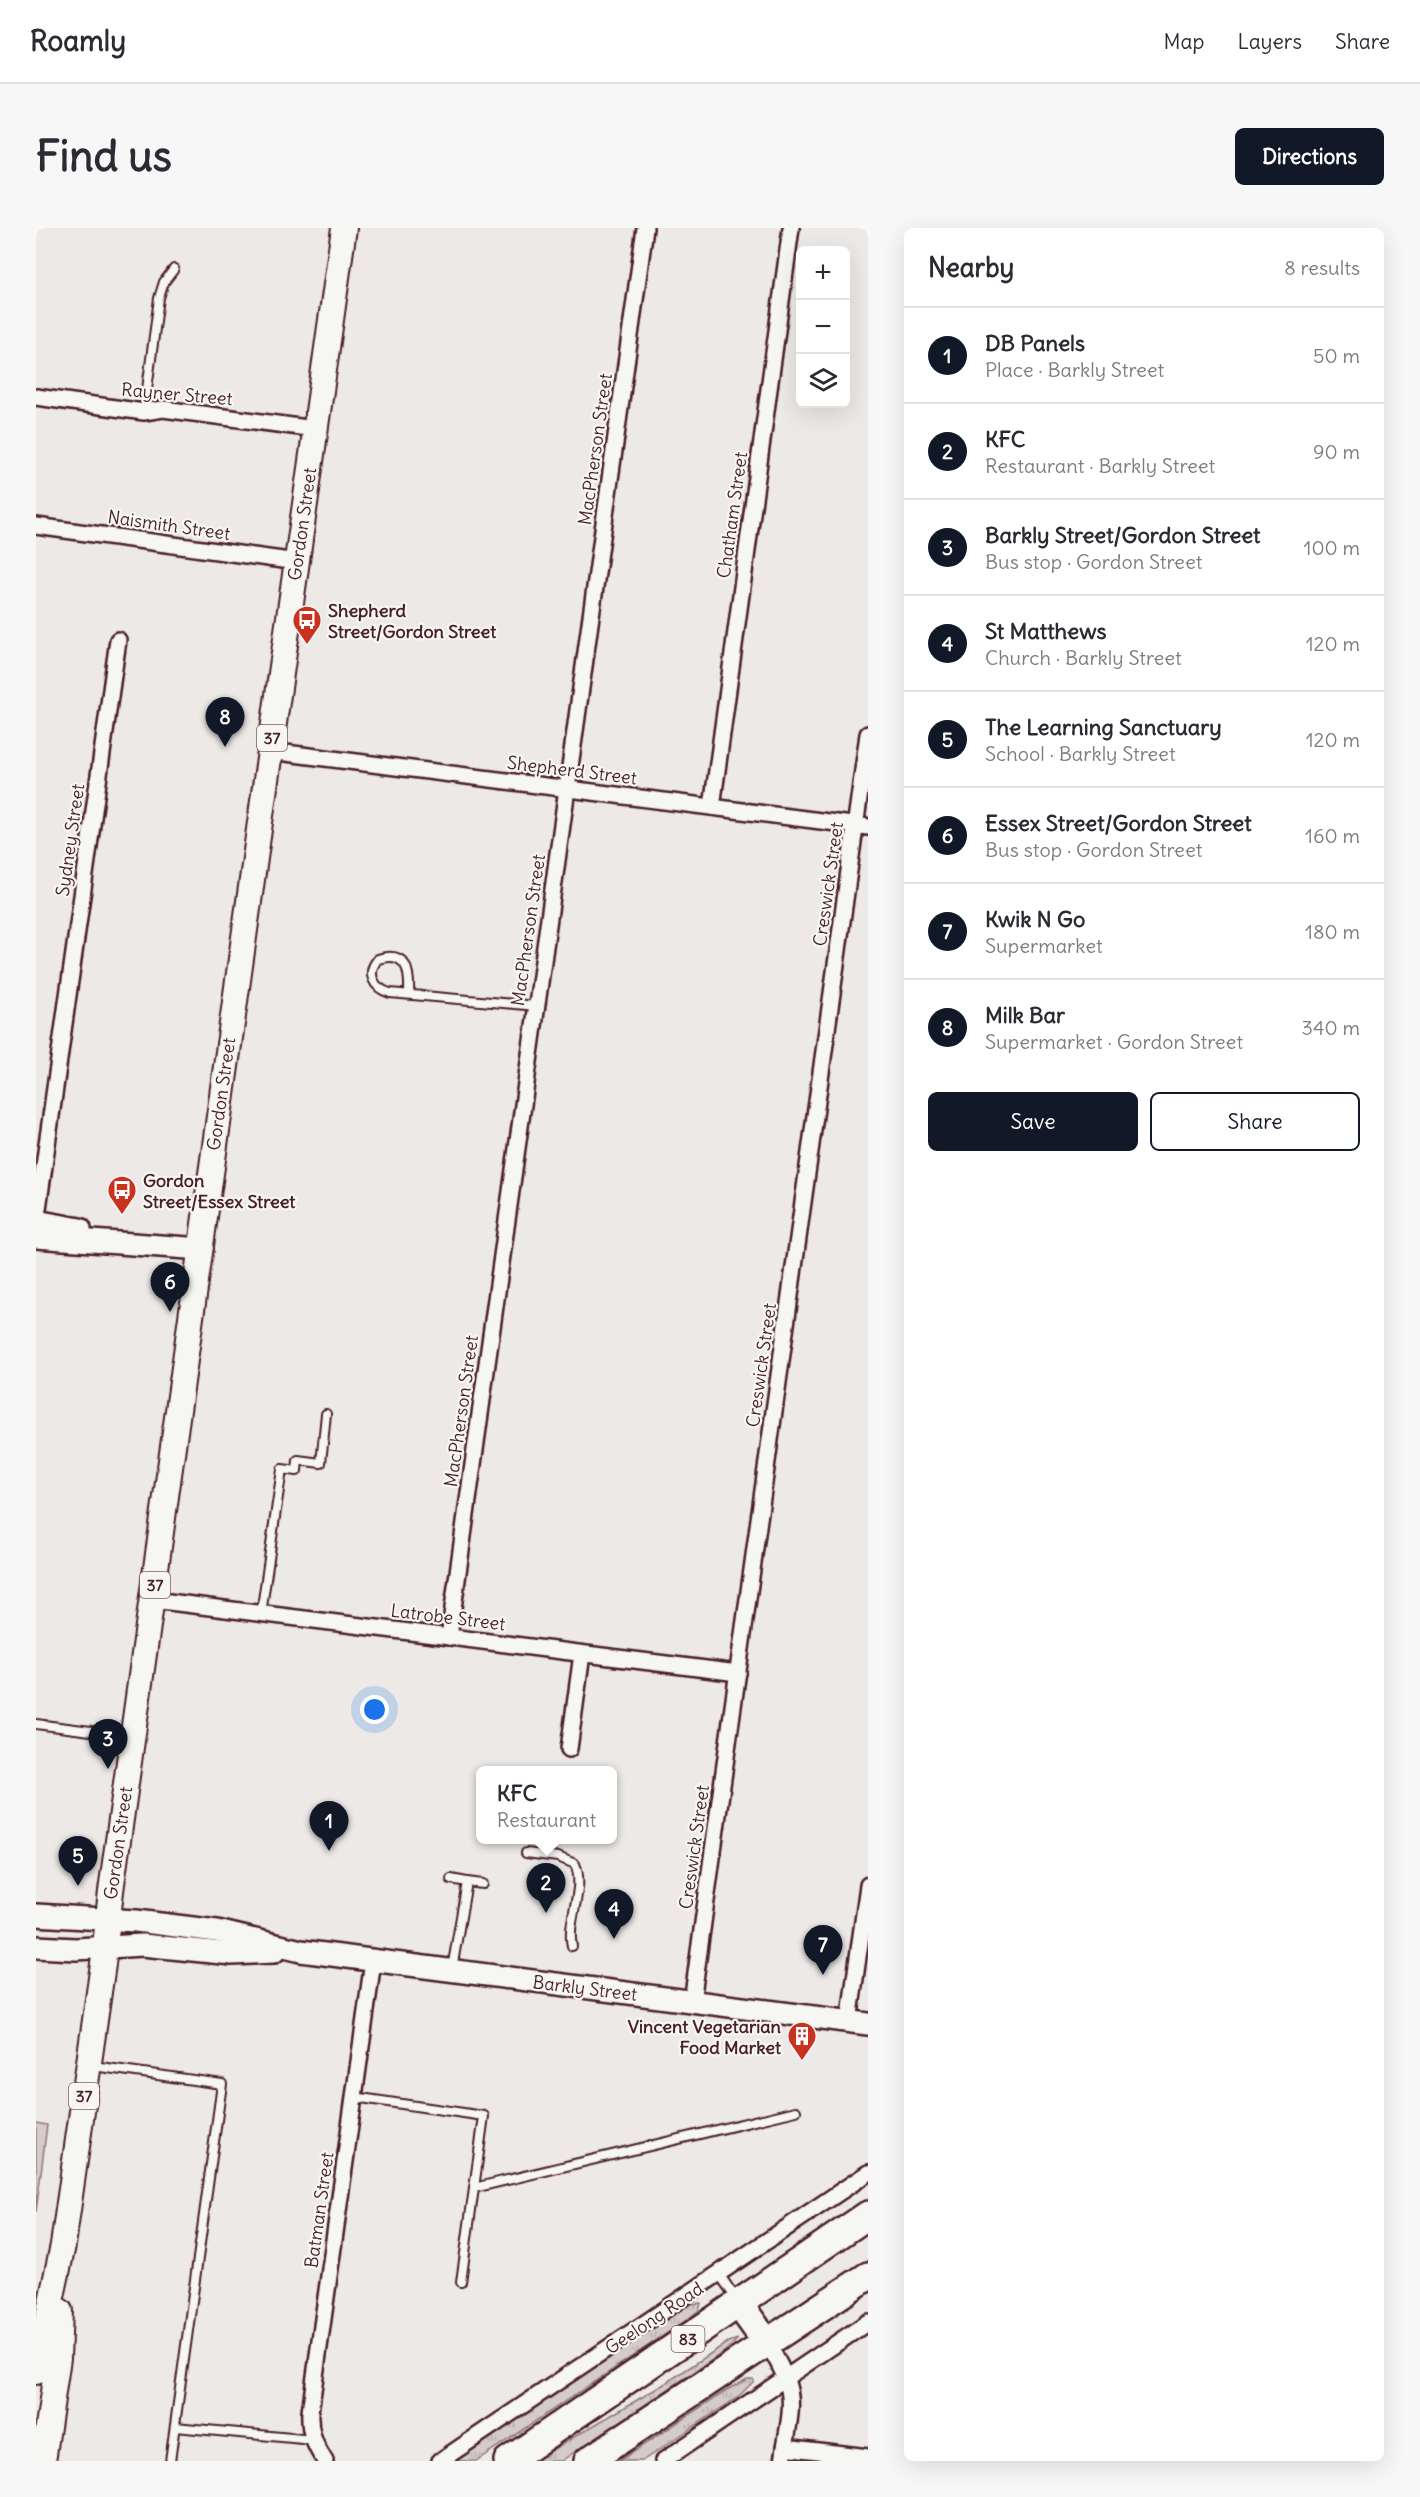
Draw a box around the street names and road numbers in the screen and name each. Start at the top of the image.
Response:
street label: MacPherson Street [573,372,617,526]
street label: Rayner Street [120,378,234,410]
street label: Chatham Street [712,450,752,580]
street label: Gordon Street [283,466,321,582]
street label: Naismith Street [106,505,232,545]
road number: 37 [257,725,287,751]
street label: Shepherd Street [506,751,638,789]
street label: Sydney Street [51,782,89,898]
street label: Creswick Street [808,820,848,948]
street label: MacPherson Street [506,853,550,1007]
street label: Gordon Street [202,1036,240,1152]
street label: Creswick Street [741,1301,781,1429]
street label: MacPherson Street [439,1334,483,1488]
road number: 37 [140,1572,170,1598]
street label: Latrobe Street [389,1599,507,1635]
street label: Creswick Street [674,1783,714,1911]
street label: Gordon Street [99,1785,137,1901]
street label: Barkly Street [531,1970,639,2006]
road number: 37 [69,2083,99,2109]
street label: Batman Street [299,2150,339,2270]
street label: Geelong Road [601,2276,708,2359]
road number: 83 [672,2326,704,2352]

